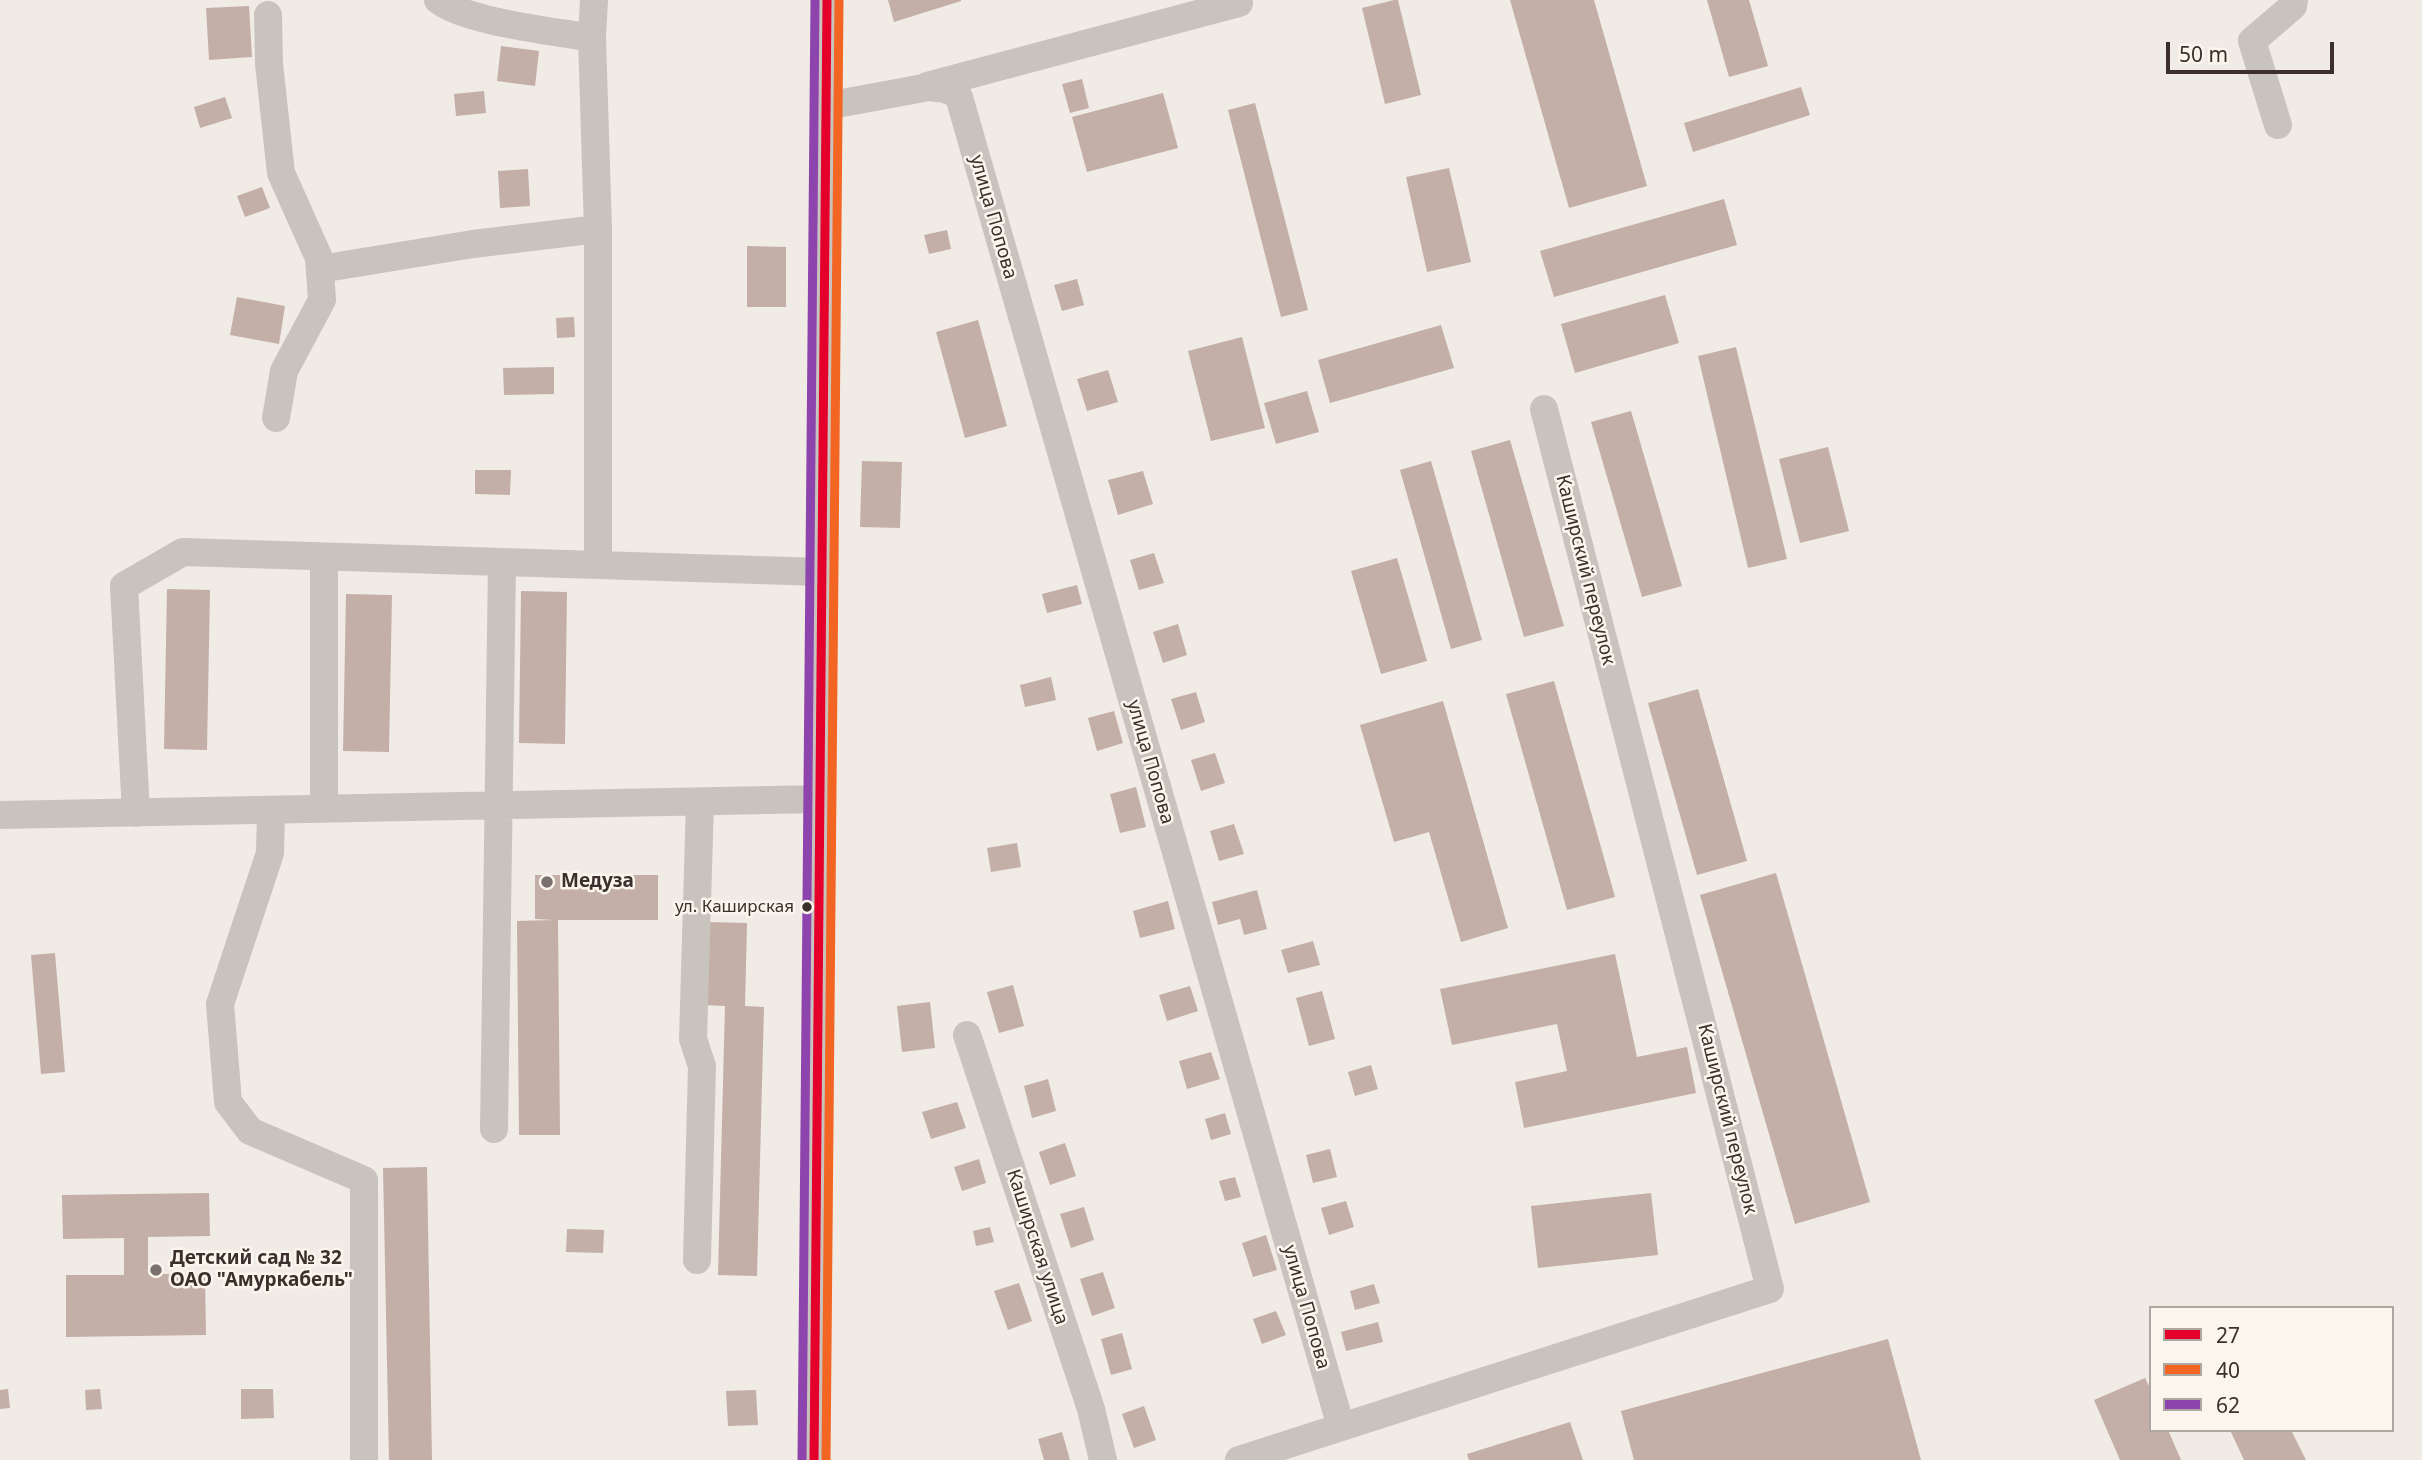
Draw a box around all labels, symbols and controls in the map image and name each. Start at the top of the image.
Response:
scale bar [2170,28,2338,72]
text: 50 m [2179,40,2228,68]
street label: улица Попова [964,152,1022,282]
street label: Каширский переулок [1550,473,1620,667]
street label: улица Попова [1121,697,1179,827]
place label: Медуза [561,871,634,893]
marker: Медуза [539,874,555,890]
place label: ул. Каширская [675,897,794,917]
marker: ул. Каширская [800,900,814,914]
street label: Каширский переулок [1692,1022,1762,1216]
street label: Каширская улица [1001,1166,1073,1328]
street label: улица Попова [1277,1242,1335,1372]
place label: Детский сад № 32 ОАО "Амуркабель" [170,1248,353,1292]
marker: Детский сад № 32 ОАО "Амуркабель" [148,1262,164,1278]
legend [2149,1306,2394,1432]
text: 27 [2216,1321,2240,1349]
text: 40 [2216,1356,2240,1384]
text: 62 [2216,1391,2240,1419]

